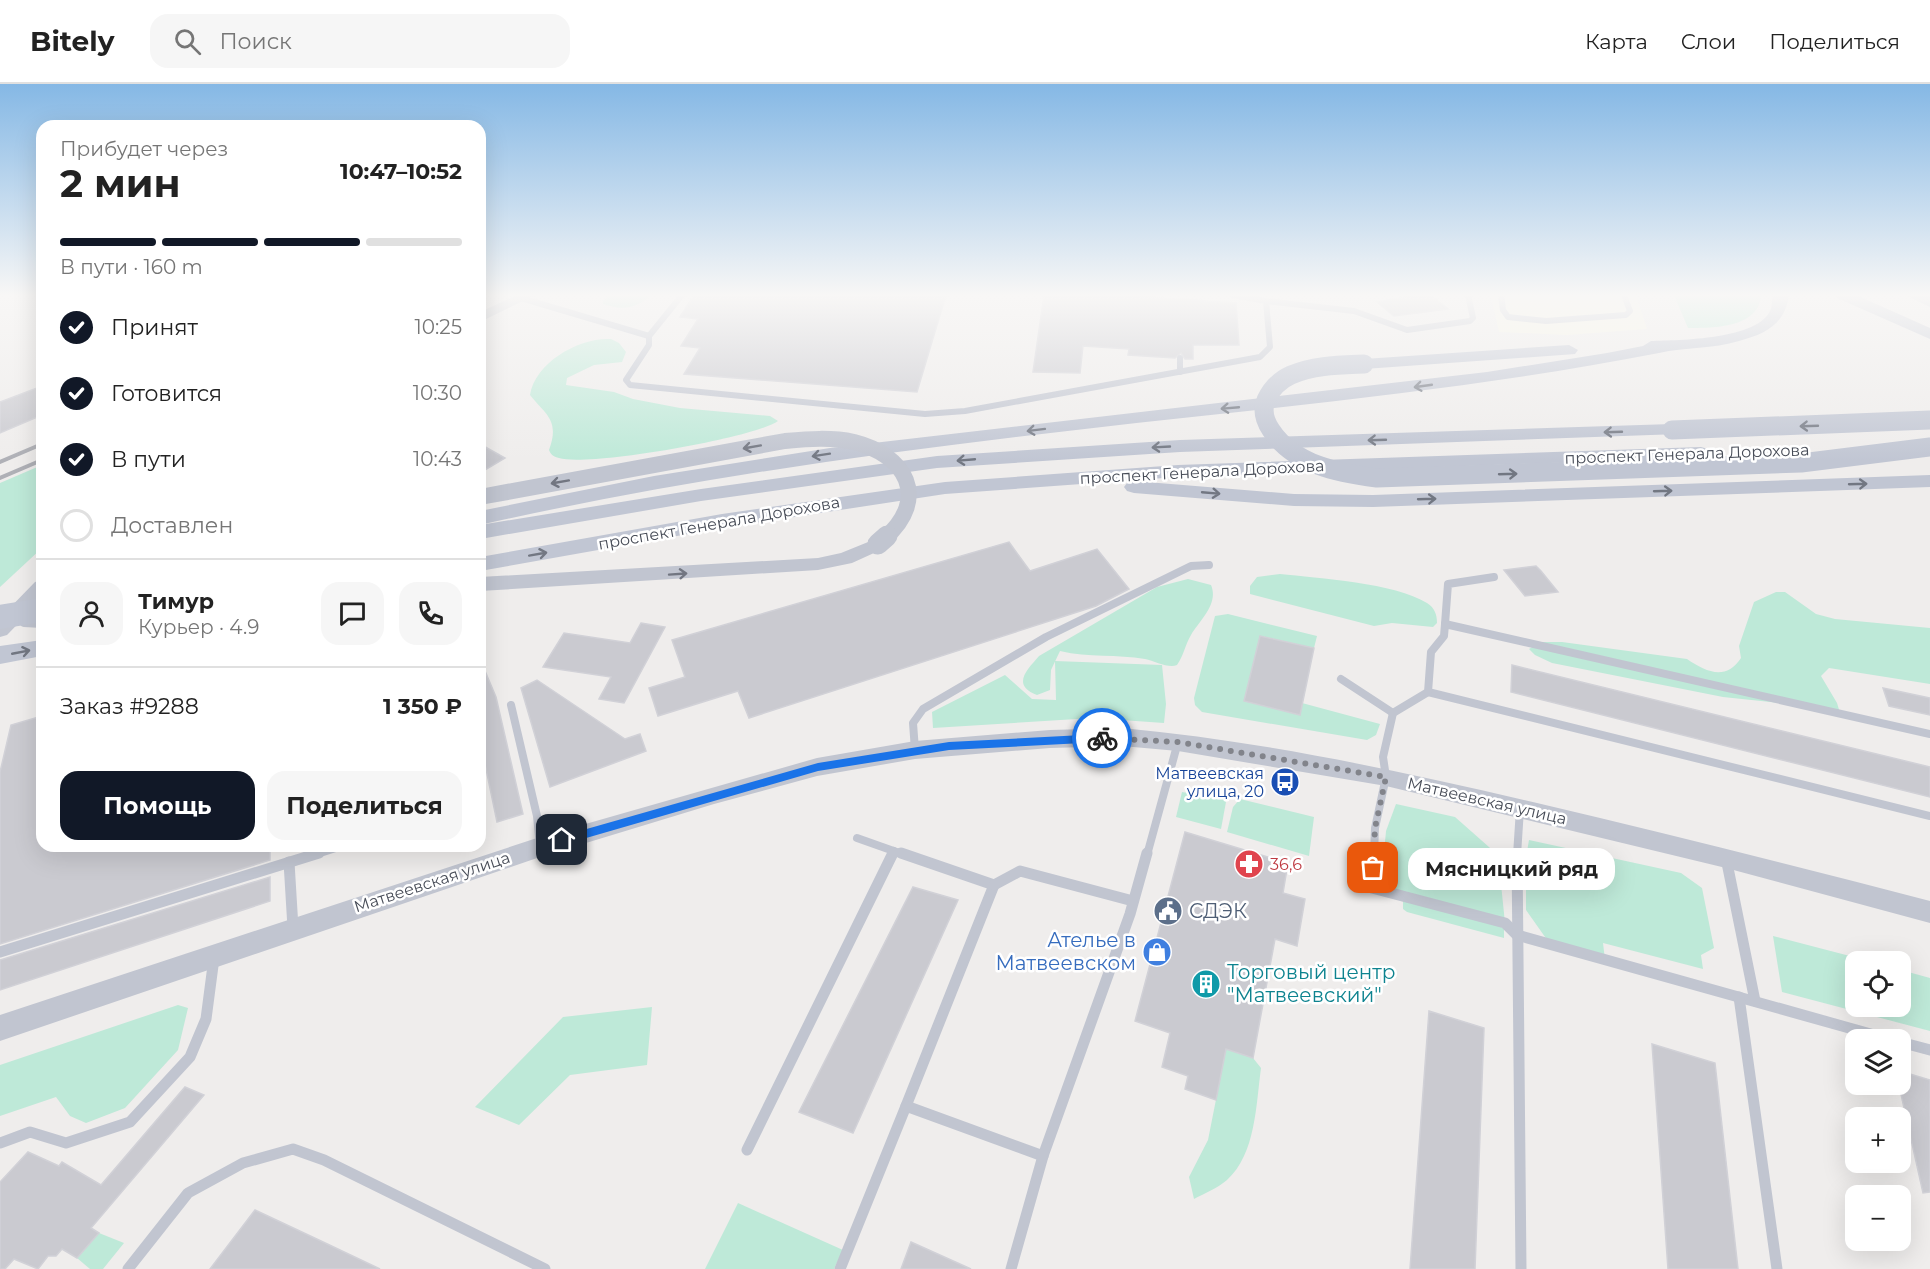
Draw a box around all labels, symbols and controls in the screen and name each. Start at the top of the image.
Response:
search box [150,14,570,68]
text: Bitely [30,24,114,58]
icon: search [171,25,204,58]
text: Поиск [219,28,292,55]
text: Карта [1585,29,1648,54]
text: Слои [1681,29,1736,54]
text: Поделиться [1769,29,1900,54]
text: Прибудет через [60,137,228,161]
text: 10:47–10:52 [340,158,462,185]
text: 2 мин [60,159,181,207]
text: В пути · 160 m [60,255,203,279]
icon: check [60,311,93,344]
text: Принят [111,314,198,341]
text: 10:25 [415,315,462,339]
icon: check [60,377,93,410]
text: Готовится [111,380,222,407]
text: 10:30 [413,381,462,405]
one-way arrow [1414,381,1434,392]
one-way arrow [1220,403,1240,414]
one-way arrow [1799,420,1819,431]
one-way arrow [1026,424,1046,435]
one-way arrow [1604,426,1624,438]
one-way arrow [1367,434,1387,445]
street label: проспект Генерала Дорохова [1564,440,1810,468]
one-way arrow [743,442,762,453]
one-way arrow [1151,442,1171,453]
icon: check [60,443,93,476]
text: В пути [111,446,186,473]
text: 10:43 [413,447,462,471]
one-way arrow [812,450,832,461]
one-way arrow [957,454,977,465]
street label: проспект Генерала Дорохова [1079,456,1325,488]
one-way arrow [1497,468,1517,480]
one-way arrow [551,477,571,488]
one-way arrow [1848,478,1868,490]
one-way arrow [1653,485,1673,497]
one-way arrow [1201,488,1220,499]
street label: проспект Генерала Дорохова [597,492,841,554]
one-way arrow [1416,494,1436,505]
text: Доставлен [111,512,233,539]
one-way arrow [527,548,547,559]
one-way arrow [667,568,687,579]
button: person [60,582,123,645]
button: chat [321,582,384,645]
button: phone [399,582,462,645]
text: Тимур [138,588,214,615]
text: Курьер · 4.9 [138,615,259,639]
one-way arrow [11,646,30,657]
text: Заказ #9288 [60,693,199,720]
text: 1 350 ₽ [383,693,462,720]
courier [1072,708,1132,768]
icon: bike [1086,722,1119,755]
place label: Матвеевская улица, 20 [1155,764,1264,801]
bus stop icon: Матвеевская улица, 20 [1269,766,1301,798]
button: Помощь [60,771,255,840]
button: Поделиться [267,771,462,840]
street label: Матвеевская улица [1406,773,1568,829]
pin [536,814,587,865]
icon: home [545,823,578,856]
pin [1347,842,1398,893]
callout: Мясницкий ряд [1409,847,1616,889]
street label: Матвеевская улица [352,848,512,916]
pharmacy icon: 36,6 [1233,848,1265,880]
icon: bag [1356,851,1389,884]
place label: 36,6 [1270,855,1302,874]
text: Мясницкий ряд [1425,857,1598,881]
public building icon: СДЭК [1152,895,1184,927]
place label: СДЭК [1189,899,1247,923]
place label: Ателье в Матвеевском [996,928,1136,975]
shop icon: Ателье в Матвеевском [1141,936,1173,968]
map controls [1845,951,1911,1251]
button: locate [1845,951,1911,1017]
place label: Торговый центр "Матвеевский" [1227,960,1395,1007]
building icon: Торговый центр "Матвеевский" [1190,968,1222,1000]
button: layers [1845,1029,1911,1095]
button: + [1845,1107,1911,1173]
button: − [1845,1185,1911,1251]

